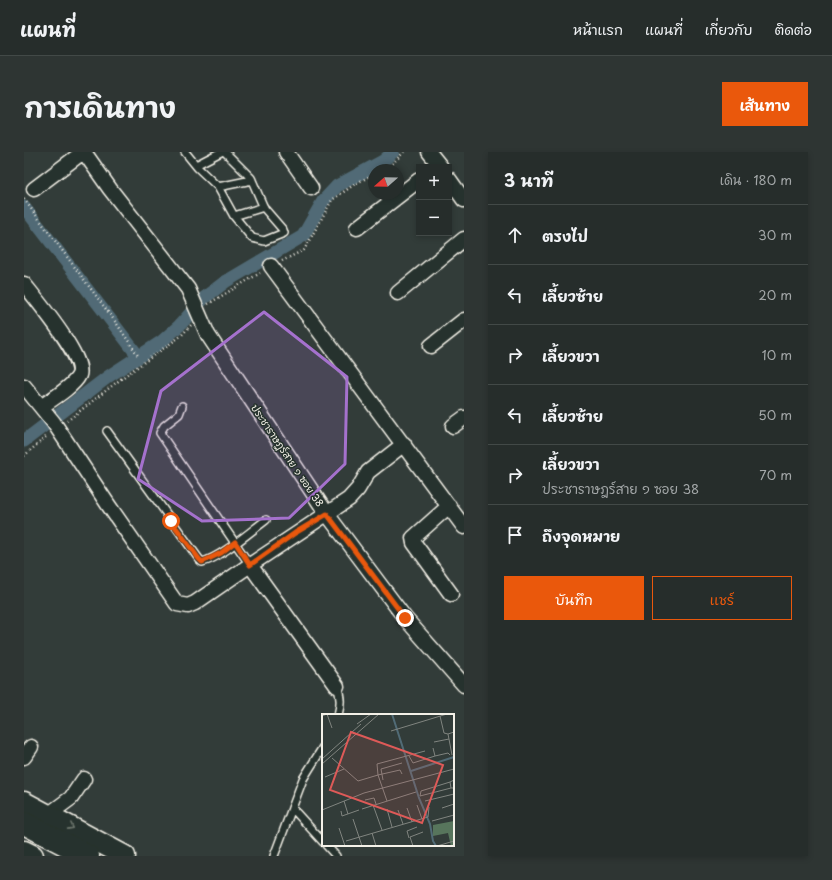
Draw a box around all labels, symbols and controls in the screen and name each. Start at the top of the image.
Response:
text: แผนที่ [20,15,76,43]
text: หน้าแรก [573,19,623,40]
text: แผนที่ [645,19,683,40]
text: เกี่ยวกับ [705,19,752,40]
text: ติดต่อ [774,19,812,40]
button: เส้นทาง [722,82,808,126]
text: การเดินทาง [24,85,176,128]
north arrow [368,164,404,200]
map controls [416,164,452,236]
button: + [416,164,452,200]
text: 3 นาที [504,167,553,193]
text: เดิน · 180 m [720,170,792,189]
button: − [416,200,452,236]
icon: ahead [504,224,526,246]
text: ตรงไป [542,224,588,247]
text: 30 m [758,225,792,244]
icon: left [504,284,526,306]
text: เลี้ยวซ้าย [542,284,603,307]
text: 20 m [758,285,792,304]
icon: right [504,344,526,366]
text: เลี้ยวขวา [542,344,600,367]
text: 10 m [762,345,792,364]
street label: ประชาราษฎร์สาย ๑ ซอย 38 [248,401,328,509]
icon: left [504,404,526,426]
text: เลี้ยวซ้าย [542,404,603,427]
text: 50 m [758,405,792,424]
text: เลี้ยวขวา [542,452,600,475]
icon: right [504,464,526,486]
text: 70 m [759,465,792,484]
text: ประชาราษฎร์สาย ๑ ซอย 38 [542,479,699,498]
route start [162,512,180,530]
icon: arrive [504,524,526,546]
text: ถึงจุดหมาย [542,524,620,547]
button: บันทึก [504,576,644,620]
button: แชร์ [652,576,792,620]
route end [396,609,414,627]
inset map [322,714,454,846]
one-way arrow [66,822,74,829]

